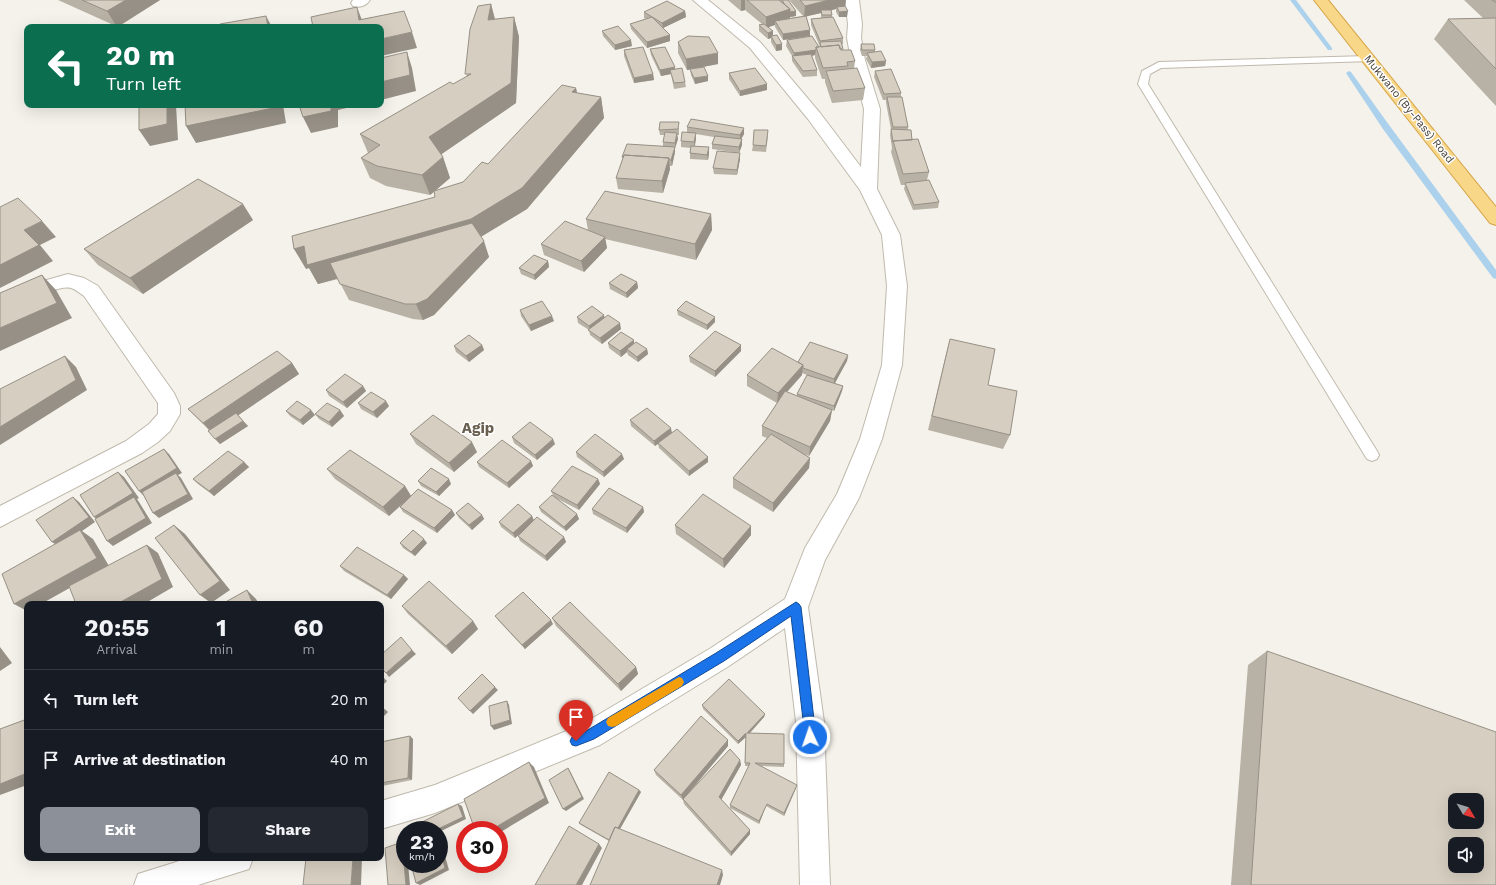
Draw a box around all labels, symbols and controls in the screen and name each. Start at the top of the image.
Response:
text: 20 m [106,39,175,72]
icon: left [40,40,92,92]
street label: Mukwano (By-Pass) Road [1361,52,1457,166]
text: Turn left [106,73,181,94]
district label: Agip [462,419,494,437]
text: 20:55 [84,614,149,642]
text: 1 [216,614,227,642]
text: 60 [294,614,324,642]
text: Arrival [96,642,137,657]
text: min [209,642,233,657]
text: m [302,642,315,657]
icon: left [40,689,62,711]
text: Turn left [74,691,138,709]
text: 20 m [331,691,368,709]
pin [559,700,593,741]
icon: arrive [565,706,587,728]
position arrow [789,716,831,758]
icon: arrive [40,749,62,771]
text: Arrive at destination [74,751,226,769]
text: 40 m [330,751,368,769]
north arrow [1448,793,1484,829]
map controls [1448,793,1484,873]
button: Exit [40,807,200,853]
button: Share [208,807,368,853]
speed limit sign: 30 [456,821,508,873]
text: 23 [410,830,434,854]
button: sound [1448,837,1484,873]
text: km/h [409,851,435,862]

